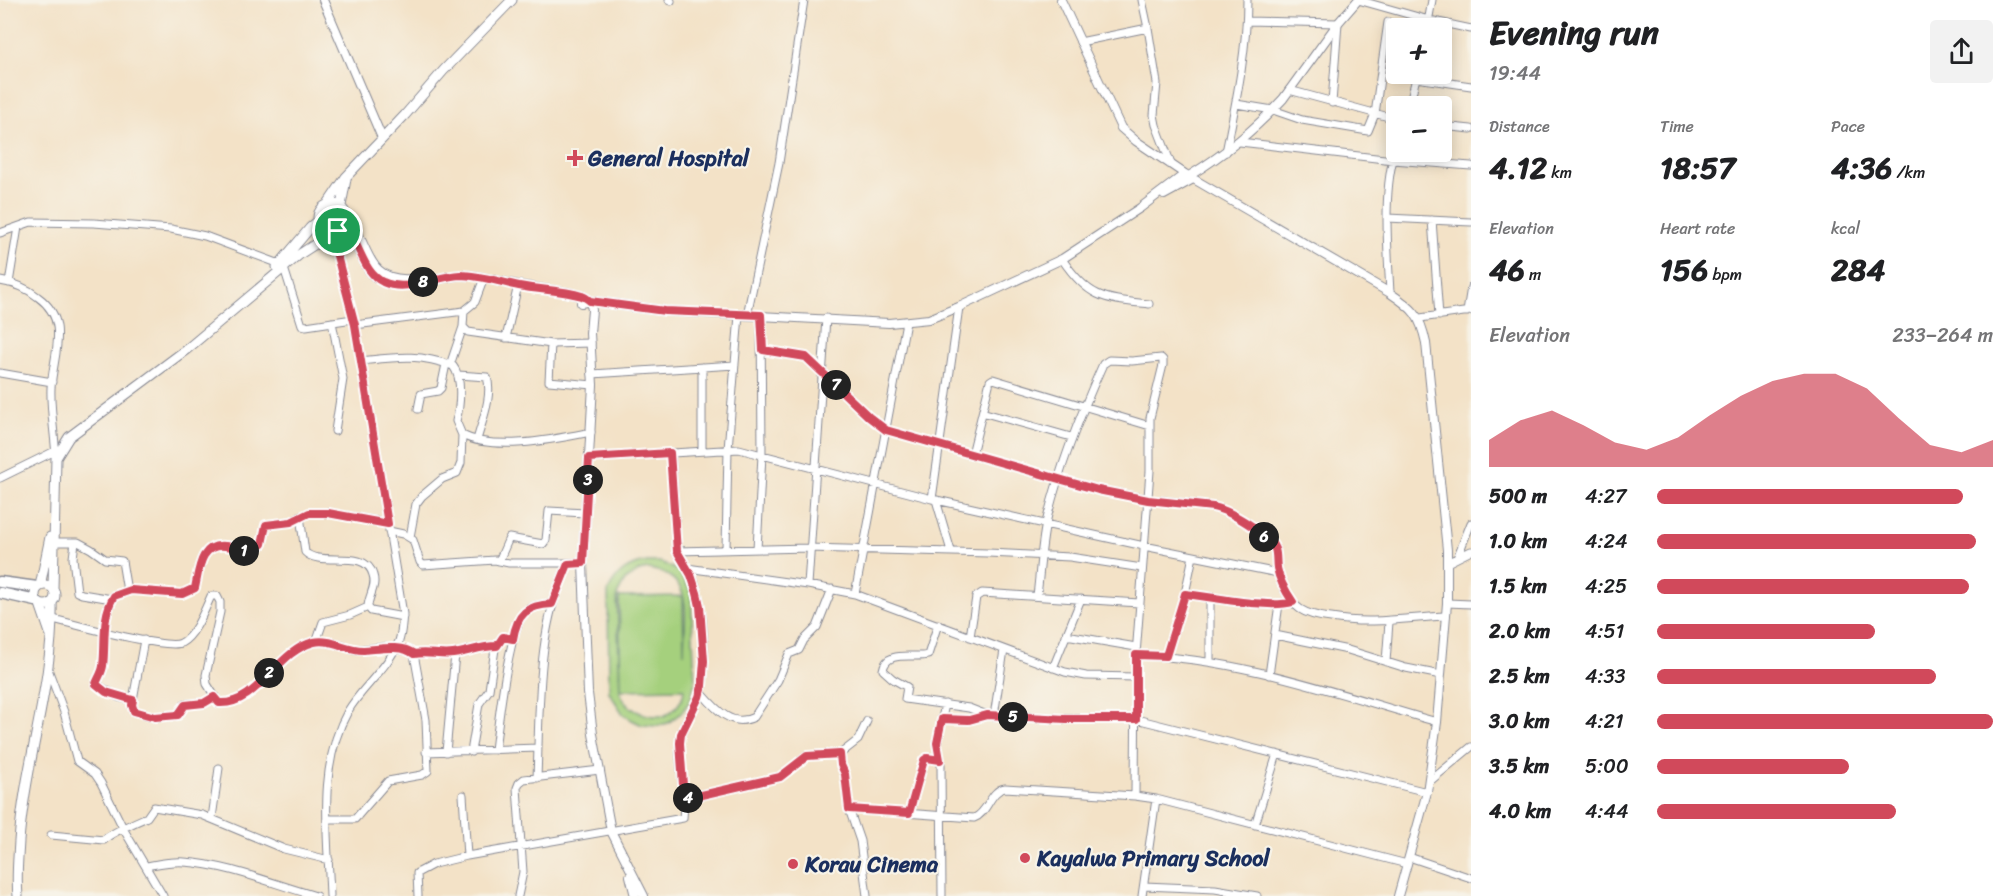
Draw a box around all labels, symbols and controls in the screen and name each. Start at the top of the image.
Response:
text: Evening run [1489,4,1659,62]
map controls [1386,18,1452,162]
button: + [1386,18,1452,84]
button: share [1930,20,1993,83]
text: 19:44 [1489,56,1541,91]
button: − [1386,96,1452,162]
text: Distance [1489,112,1550,141]
text: Time [1660,112,1694,141]
text: Pace [1831,112,1865,141]
place label: General Hospital [587,139,751,178]
text: 4.12 [1489,141,1547,195]
text: 18:57 [1660,141,1735,195]
text: 4:36 [1831,141,1892,195]
marker: General Hospital [566,149,584,167]
text: km [1547,158,1572,187]
text: /km [1892,158,1925,187]
pin [312,205,363,256]
icon: arrive [321,214,354,247]
text: Elevation [1489,214,1554,243]
text: Heart rate [1660,214,1735,243]
text: kcal [1831,214,1860,243]
text: 46 [1489,243,1525,297]
text: 156 [1660,243,1708,297]
text: 284 [1831,243,1885,297]
text: m [1525,260,1541,289]
text: bpm [1708,260,1742,289]
pin: 8 [408,267,438,297]
text: 8 [418,267,428,296]
text: Elevation [1489,318,1570,353]
text: 233–264 m [1892,318,1993,353]
pin: 7 [821,370,851,400]
text: 7 [831,370,841,399]
pin: 3 [573,465,603,495]
text: 3 [584,465,592,494]
text: 500 m [1489,479,1547,514]
text: 4:27 [1585,479,1627,514]
pin: 6 [1249,522,1279,552]
text: 6 [1259,522,1269,551]
text: 1.0 km [1489,524,1547,559]
text: 4:24 [1585,524,1628,559]
pin: 1 [229,536,259,566]
text: 1 [241,536,247,565]
text: 1.5 km [1489,569,1547,604]
text: 4:25 [1585,569,1627,604]
text: 2.0 km [1489,614,1550,649]
text: 4:51 [1585,614,1624,649]
pin: 2 [254,658,284,688]
text: 2 [264,658,274,687]
text: 2.5 km [1489,659,1550,694]
text: 4:33 [1585,659,1626,694]
pin: 5 [998,702,1028,732]
text: 5 [1008,702,1018,731]
text: 3.0 km [1489,704,1550,739]
text: 4:21 [1585,704,1624,739]
text: 3.5 km [1489,749,1549,784]
text: 5:00 [1585,749,1629,784]
pin: 4 [673,783,703,813]
text: 4 [683,783,693,812]
text: 4.0 km [1489,794,1551,829]
text: 4:44 [1585,794,1629,829]
place label: Kayalwa Primary School [1036,839,1271,878]
place label: Korau Cinema [804,845,939,884]
marker: Kayalwa Primary School [1018,851,1032,865]
marker: Korau Cinema [786,857,800,871]

